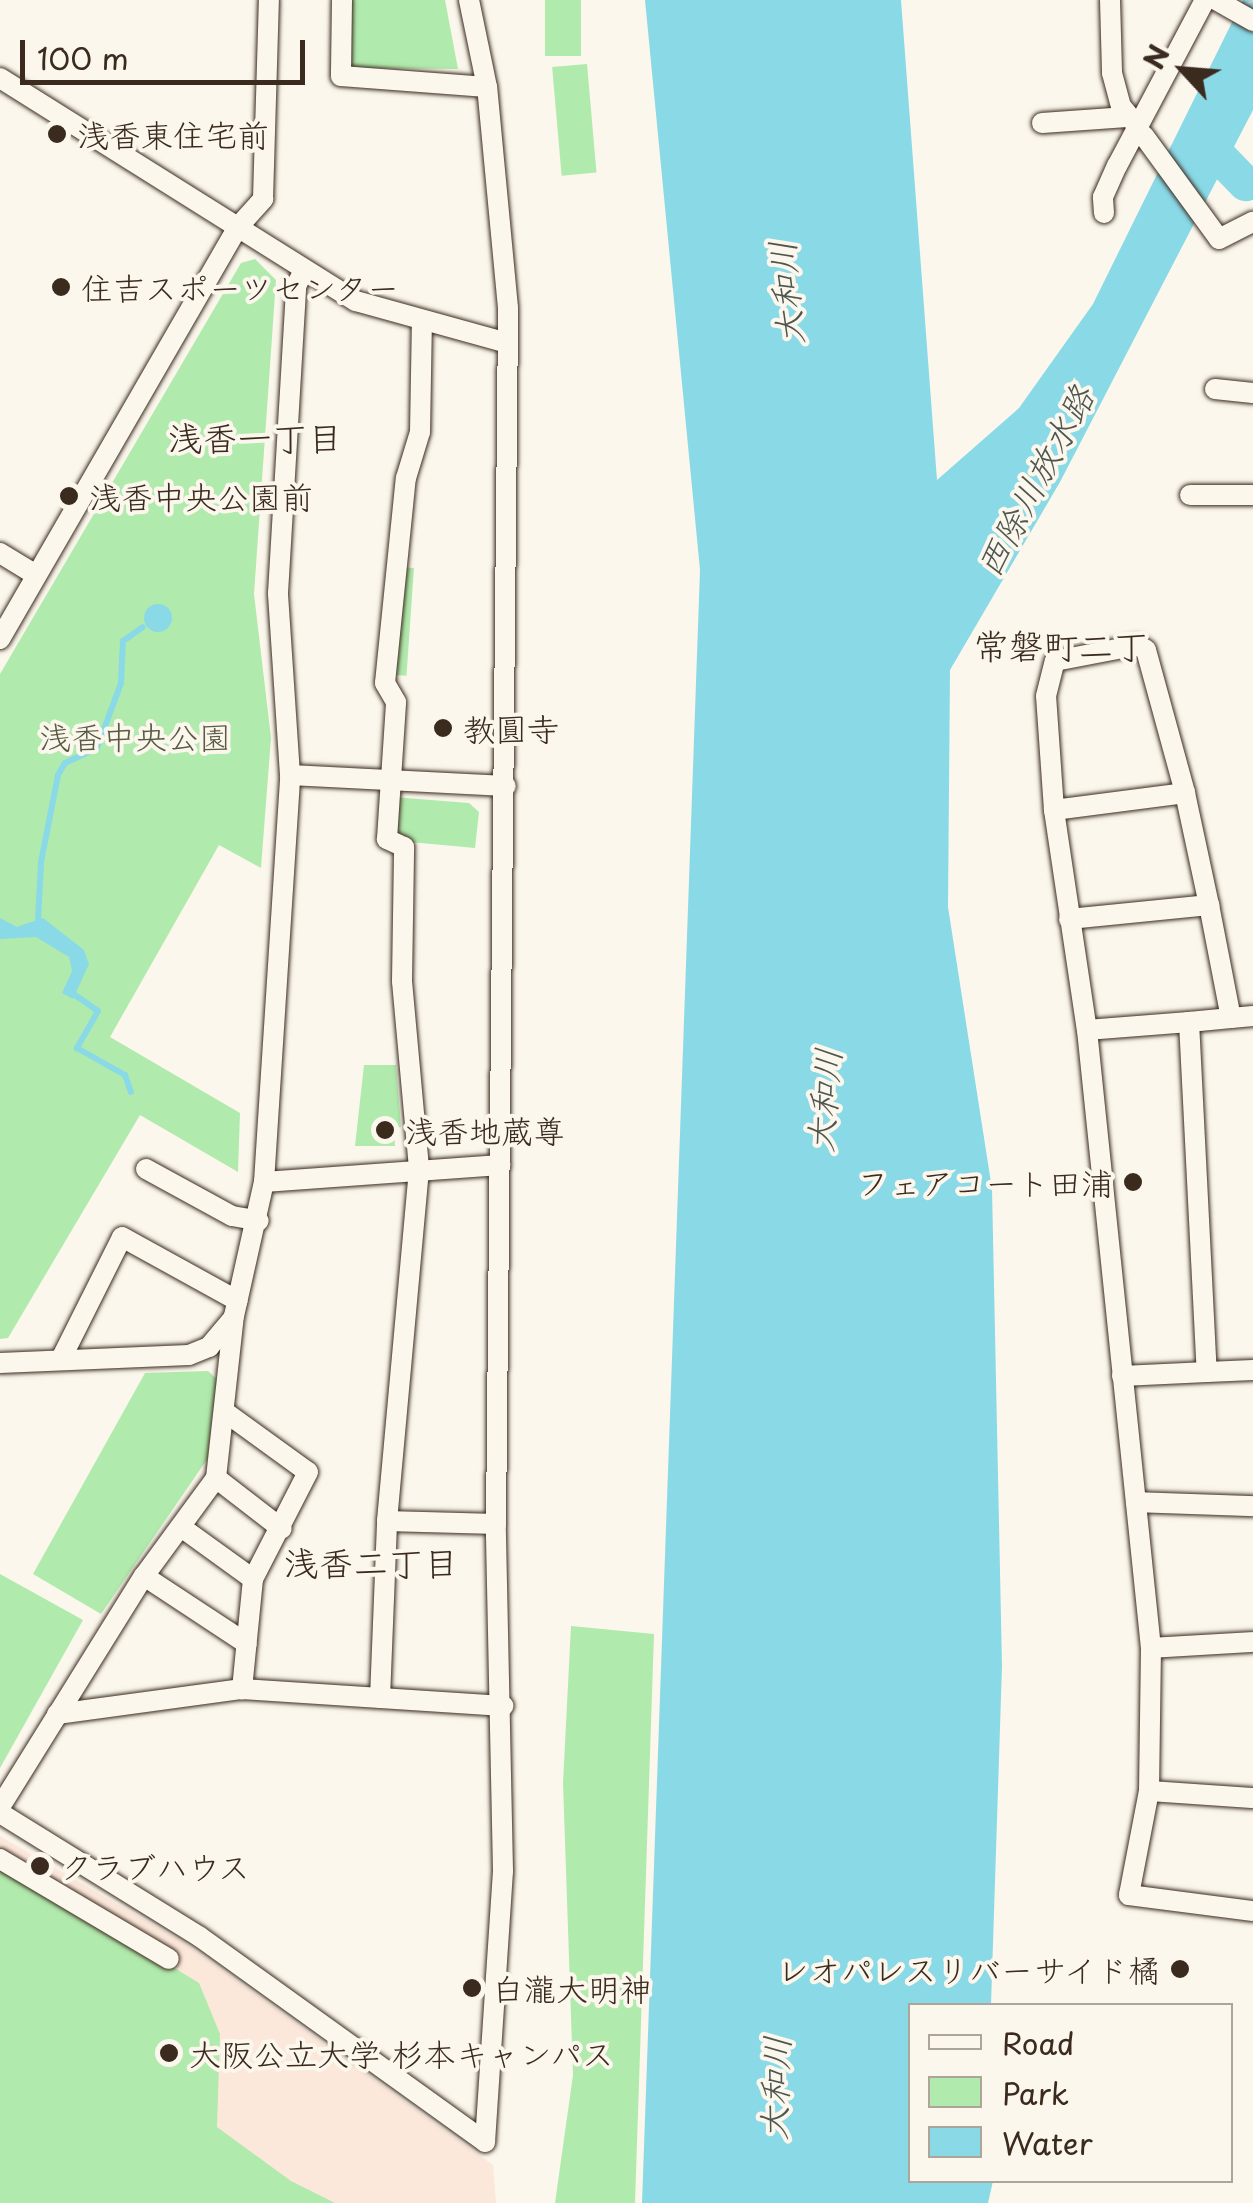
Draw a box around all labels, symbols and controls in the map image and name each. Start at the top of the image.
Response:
scale bar [25,20,310,82]
north arrow [1133,20,1233,120]
text: 100 m [37,35,129,80]
text: N [1131,37,1180,76]
place label: 浅香東住宅前 [77,115,269,153]
marker: 浅香東住宅前 [46,123,68,145]
water label: 大和川 [760,239,810,347]
place label: 住吉スポーツセンター [81,268,401,306]
marker: 住吉スポーツセンター [50,276,72,298]
water label: 西除川放水路 [966,378,1102,584]
district label: 浅香一丁目 [168,416,342,458]
place label: 浅香中央公園前 [89,477,313,515]
marker: 浅香中央公園前 [58,485,80,507]
district label: 常磐町二丁 [974,624,1148,666]
place label: 教圓寺 [463,709,559,747]
park label: 浅香中央公園 [39,717,231,755]
marker: 教圓寺 [432,717,454,739]
water label: 大和川 [798,1046,848,1154]
place label: 浅香地蔵尊 [405,1111,565,1149]
marker: 浅香地蔵尊 [374,1119,396,1141]
place label: フェアコート田浦 [857,1163,1113,1201]
marker: フェアコート田浦 [1122,1171,1144,1193]
district label: 浅香二丁目 [284,1541,458,1583]
place label: クラブハウス [60,1847,252,1885]
marker: クラブハウス [29,1855,51,1877]
place label: レオパレスリバーサイド橘 [776,1950,1160,1988]
marker: レオパレスリバーサイド橘 [1169,1958,1191,1980]
place label: 白瀧大明神 [492,1969,652,2007]
marker: 白瀧大明神 [461,1977,483,1999]
legend [908,2003,1233,2183]
text: Road [1002,2020,1075,2065]
place label: 大阪公立大学 杉本キャンパス [189,2034,615,2072]
water label: 大和川 [751,2035,797,2141]
marker: 大阪公立大学 杉本キャンパス [158,2042,180,2064]
text: Park [1002,2070,1069,2115]
text: Water [1002,2120,1093,2165]

